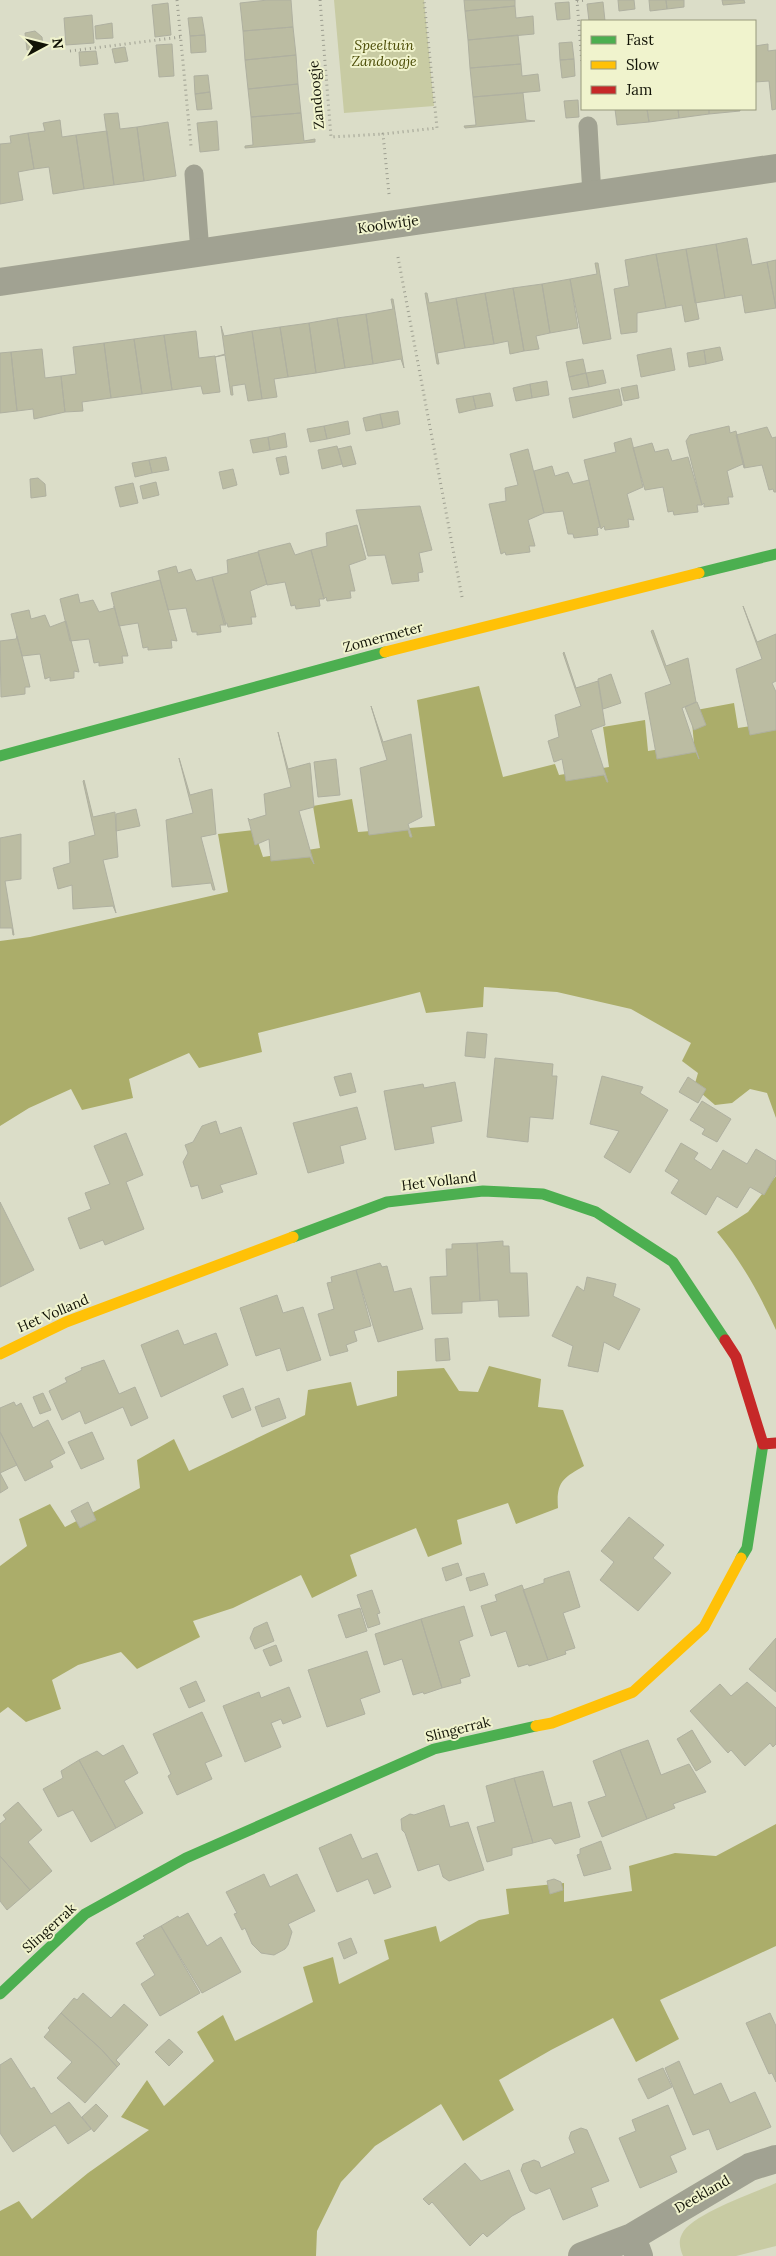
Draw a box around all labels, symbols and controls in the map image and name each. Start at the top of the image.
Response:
north arrow [20,20,70,70]
legend [581,20,756,110]
text: Fast [626,30,654,49]
park label: Speeltuin Zandoogje [351,36,417,70]
text: N [48,37,68,50]
text: Slow [626,55,659,74]
street label: Zandoogje [304,60,328,130]
text: Jam [625,80,653,99]
street label: Koolwitje [356,211,420,237]
street label: Zomermeter [341,618,425,656]
street label: Het Volland [400,1167,478,1195]
street label: Het Volland [15,1290,91,1336]
street label: Slingerrak [424,1712,493,1746]
street label: Slingerrak [18,1899,80,1957]
street label: Deekland [671,2171,733,2217]

